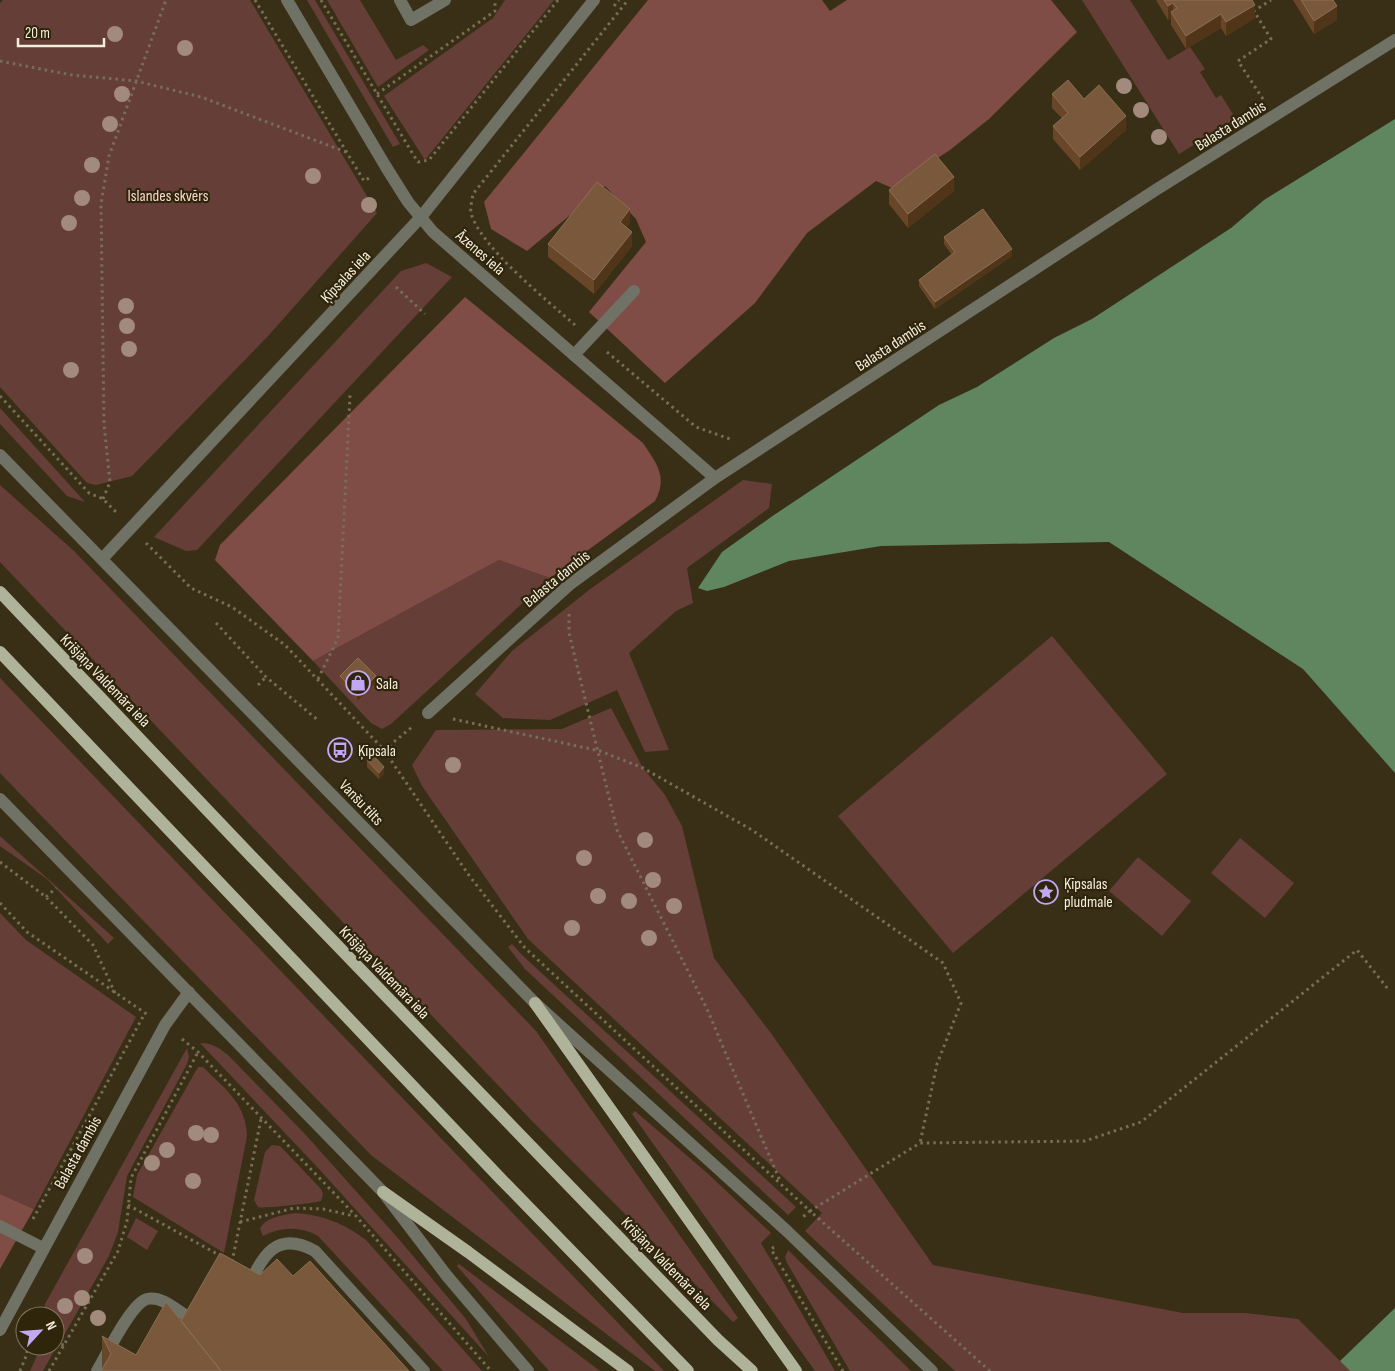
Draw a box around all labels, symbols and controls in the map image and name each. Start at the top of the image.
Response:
scale bar [18,15,104,47]
text: 20 m [25,24,50,43]
street label: Balasta dambis [1192,97,1270,156]
park label: Islandes skvērs [128,187,209,206]
street label: Āzenes iela [451,226,509,280]
street label: Ķīpsalas iela [317,247,375,307]
street label: Balasta dambis [852,316,930,376]
street label: Balasta dambis [520,546,594,612]
street label: Krišjāņa Valdemāra iela [56,631,154,732]
shop icon: Sala [345,670,371,696]
place label: Sala [376,675,398,694]
bus stop icon: Ķīpsala [327,737,353,763]
place label: Ķīpsala [358,742,396,761]
street label: Vanšu tilts [335,776,387,830]
place label: Ķīpsalas pludmale [1064,875,1113,912]
place icon: Ķīpsalas pludmale [1033,879,1059,905]
street label: Krišjāņa Valdemāra iela [335,923,433,1024]
street label: Balasta dambis [51,1113,106,1192]
street label: Krišjāņa Valdemāra iela [617,1214,715,1315]
north arrow [15,1306,65,1356]
text: N [42,1318,61,1333]

